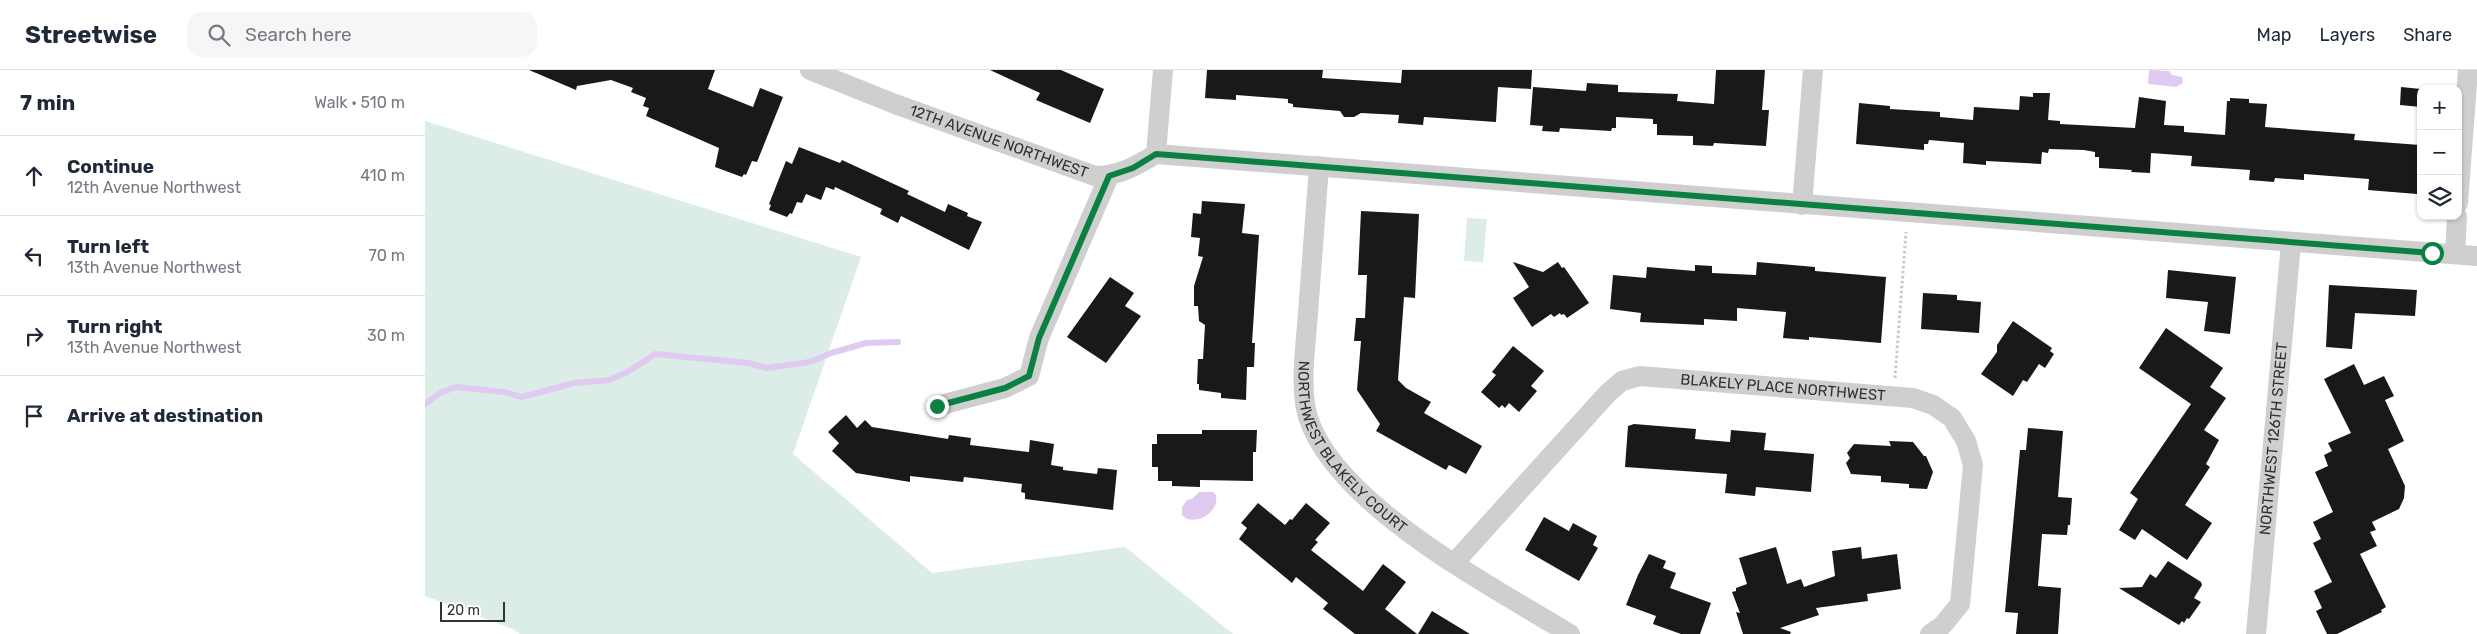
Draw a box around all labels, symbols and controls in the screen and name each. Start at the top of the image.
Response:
search box [187,12,537,57]
text: Streetwise [25,21,157,49]
icon: search [205,21,233,49]
text: Search here [245,23,352,46]
text: Map [2257,24,2292,46]
text: Layers [2320,24,2375,46]
text: Share [2403,24,2452,46]
map controls [2417,85,2462,220]
button: + [2417,85,2462,130]
text: 7 min [20,90,75,115]
text: Walk · 510 m [314,93,405,112]
street label: 12TH AVENUE NORTHWEST [907,101,1091,182]
button: − [2417,130,2462,175]
text: Continue [67,155,154,178]
icon: ahead [20,162,48,190]
text: 410 m [360,166,405,185]
button: layers [2417,175,2462,220]
text: 12th Avenue Northwest [67,178,241,197]
text: Turn left [67,235,149,258]
icon: left [20,242,48,270]
route start [2421,242,2444,265]
text: 70 m [368,246,405,265]
text: 13th Avenue Northwest [67,258,241,277]
text: Turn right [67,315,162,338]
icon: right [20,322,48,350]
text: 30 m [367,326,405,345]
text: 13th Avenue Northwest [67,338,241,357]
street label: NORTHWEST 126TH STREET [2256,341,2291,536]
street label: NORTHWEST BLAKELY COURT [1294,360,1411,537]
street label: BLAKELY PLACE NORTHWEST [1680,370,1887,405]
route end [926,395,949,418]
icon: arrive [20,402,48,430]
text: Arrive at destination [67,404,263,427]
scale bar [440,599,505,622]
text: 20 m [447,602,480,619]

